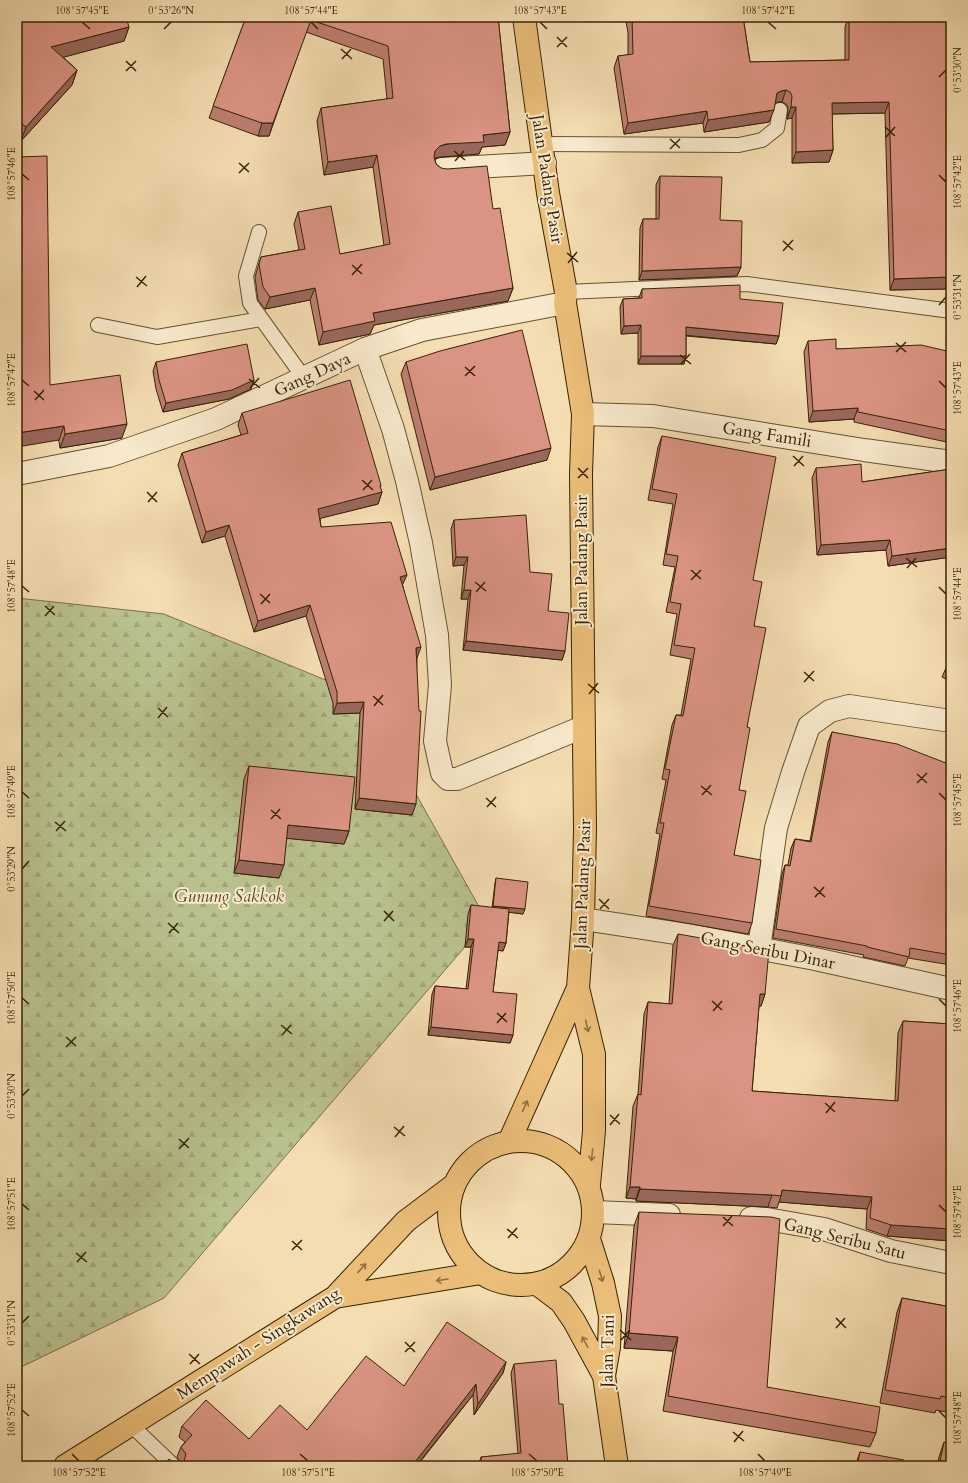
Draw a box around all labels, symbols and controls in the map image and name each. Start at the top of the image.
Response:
text: 108°57'45"E [55,4,109,18]
text: 0°53'26"N [148,4,194,18]
text: 108°57'44"E [284,4,338,18]
text: 108°57'43"E [513,4,567,18]
text: 108°57'42"E [741,4,795,18]
text: 0°53'30"N [951,47,965,93]
street label: Jalan Padang Pasir [525,110,569,246]
text: 108°57'46"E [5,147,19,201]
text: 108°57'42"E [951,155,965,209]
text: 0°53'31"N [951,274,965,320]
street label: Gang Daya [270,346,355,402]
text: 108°57'47"E [5,353,19,407]
text: 108°57'43"E [951,361,965,415]
street label: Gang Famili [721,416,813,453]
street label: Jalan Padang Pasir [570,494,593,628]
text: 108°57'48"E [5,559,19,613]
text: 108°57'44"E [951,567,965,621]
text: 108°57'49"E [5,765,19,819]
text: 108°57'45"E [951,773,965,827]
street label: Jalan Padang Pasir [569,818,596,953]
text: 0°53'29"N [5,846,19,892]
park label: Gunung Sakkok [174,885,285,908]
street label: Gang Seribu Dinar [699,926,838,975]
text: 108°57'50"E [5,971,19,1025]
text: 108°57'46"E [951,979,965,1033]
one-way arrow [584,1019,591,1032]
text: 0°53'30"N [5,1073,19,1119]
one-way arrow [522,1100,529,1112]
one-way arrow [588,1148,596,1161]
text: 108°57'51"E [5,1177,19,1231]
text: 108°57'47"E [951,1185,965,1239]
street label: Gang Seribu Satu [781,1212,908,1265]
one-way arrow [357,1263,367,1273]
one-way arrow [598,1269,605,1282]
one-way arrow [436,1276,449,1284]
street label: Mempawah - Singkawang [172,1282,345,1405]
text: 0°53'31"N [5,1300,19,1346]
street label: Jalan Tani [595,1314,620,1391]
one-way arrow [581,1336,589,1348]
text: 108°57'52"E [5,1383,19,1437]
text: 108°57'48"E [951,1391,965,1445]
text: 108°57'52"E [52,1466,106,1480]
text: 108°57'51"E [281,1466,335,1480]
text: 108°57'50"E [510,1466,564,1480]
text: 108°57'49"E [738,1466,792,1480]

